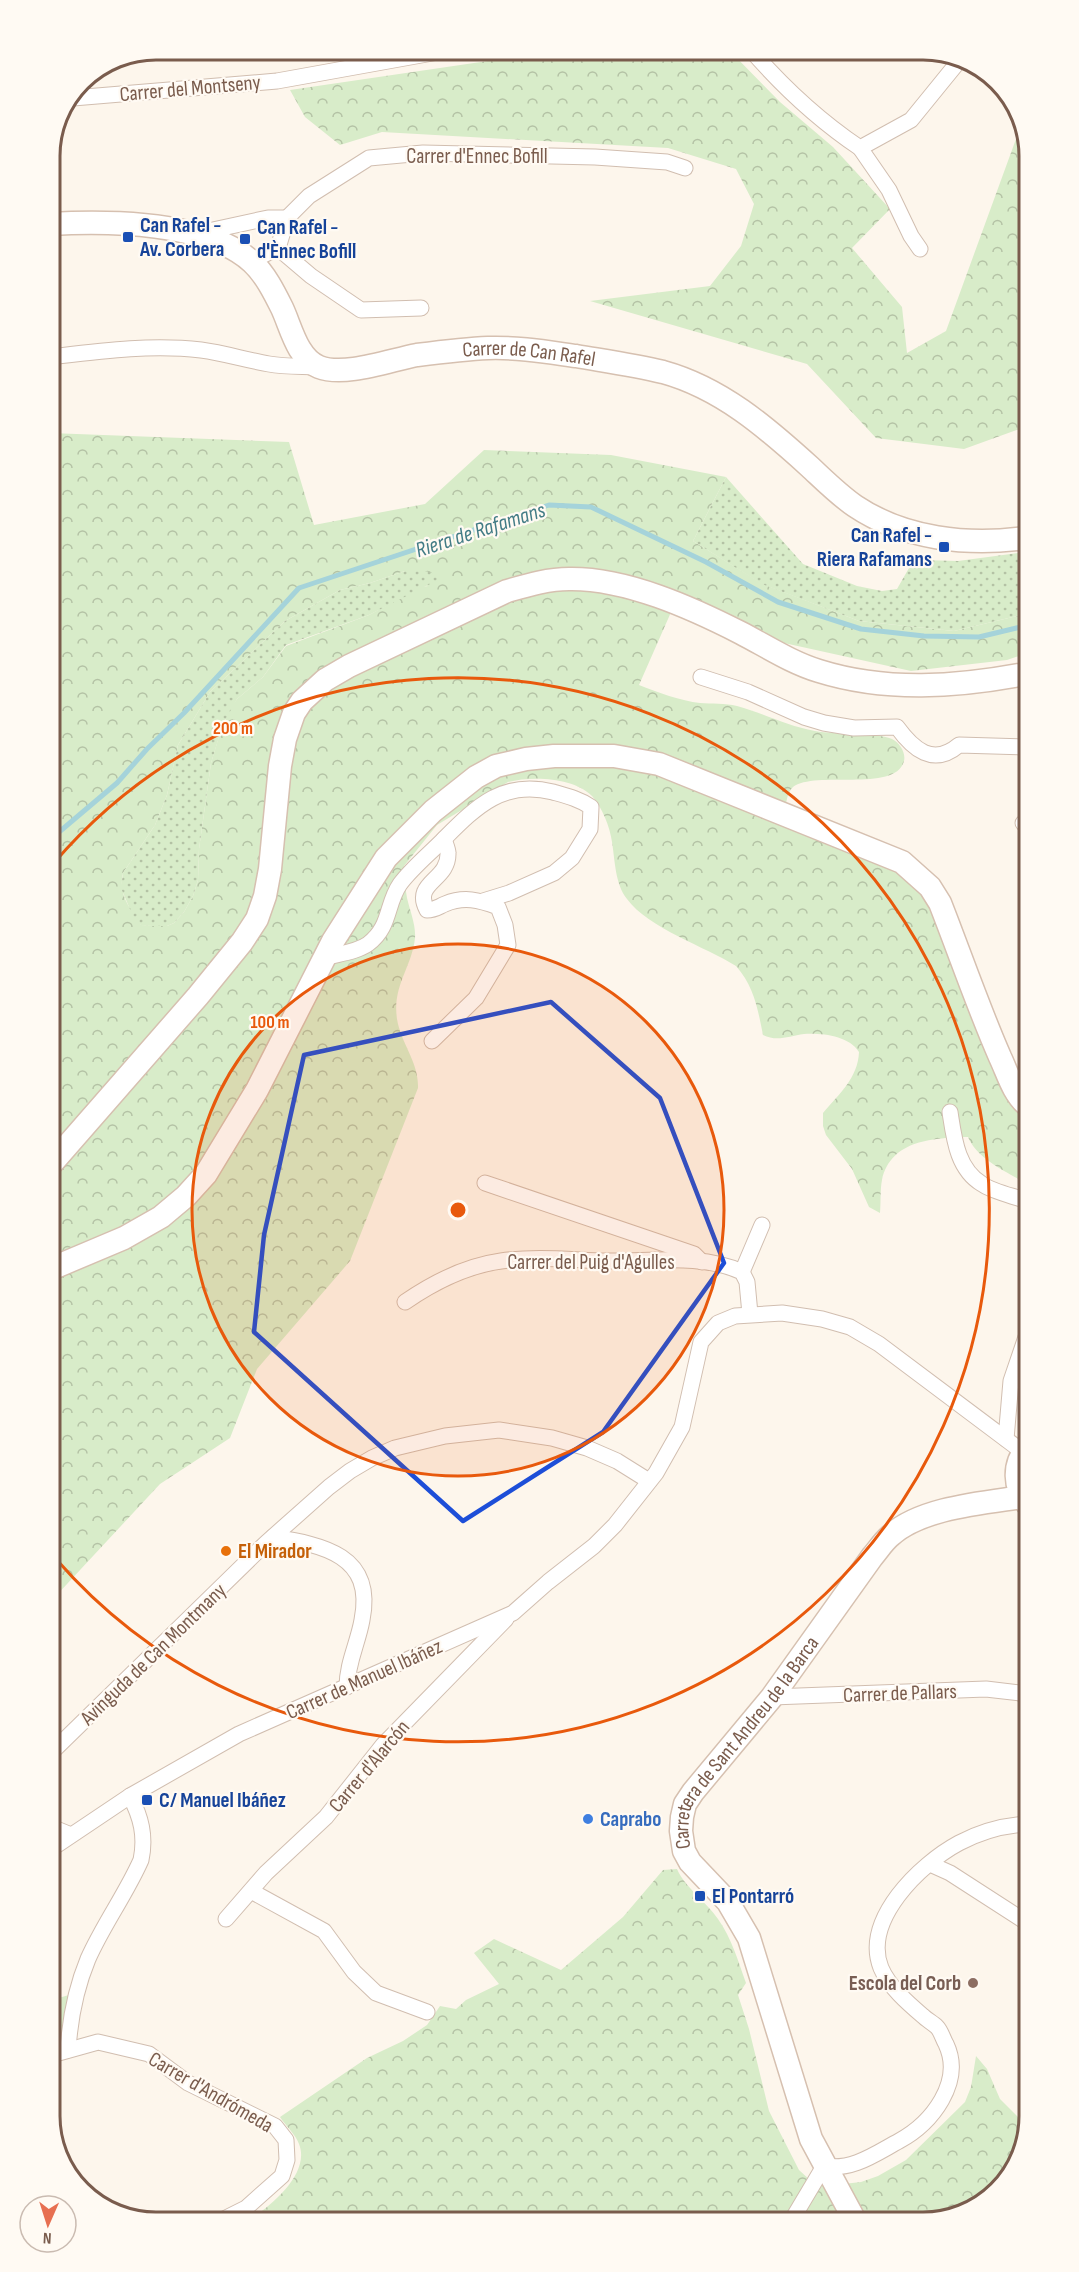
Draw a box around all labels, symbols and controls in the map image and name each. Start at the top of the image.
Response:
street label: Carrer del Montseny [118,70,262,107]
street label: Carrer d'Ennec Bofill [406,144,548,169]
place label: Can Rafel - Av. Corbera [139,213,224,262]
place label: Can Rafel - d'Ènnec Bofill [257,215,356,264]
marker: Can Rafel - Av. Corbera [121,230,135,244]
marker: Can Rafel - d'Ènnec Bofill [238,232,252,246]
street label: Carrer de Can Rafel [461,336,597,372]
water label: Riera de Rafamans [412,497,549,564]
place label: Can Rafel - Riera Rafamans [817,523,932,572]
marker: Can Rafel - Riera Rafamans [937,540,951,554]
text: 200 m [213,718,253,739]
text: 100 m [251,1012,290,1033]
centre of rings [448,1200,468,1220]
street label: Carrer del Puig d'Agulles [507,1250,675,1275]
place label: El Mirador [238,1539,312,1564]
marker: El Mirador [219,1544,233,1558]
street label: Avinguda de Can Montmany [74,1578,232,1731]
street label: Carretera de Sant Andreu de la Barca [669,1632,824,1851]
street label: Carrer de Manuel Ibáñez [282,1634,446,1725]
street label: Carrer de Pallars [843,1679,957,1708]
street label: Carrer d'Alarcón [324,1715,415,1817]
place label: C/ Manuel Ibáñez [159,1788,286,1813]
marker: C/ Manuel Ibáñez [140,1793,154,1807]
place label: Caprabo [600,1807,661,1832]
marker: Caprabo [581,1812,595,1826]
place label: El Pontarró [712,1884,794,1909]
marker: El Pontarró [693,1889,707,1903]
place label: Escola del Corb [849,1971,961,1996]
marker: Escola del Corb [966,1976,980,1990]
street label: Carrer d'Andrómeda [144,2047,278,2138]
north arrow [18,2194,78,2254]
text: N [43,2228,52,2247]

